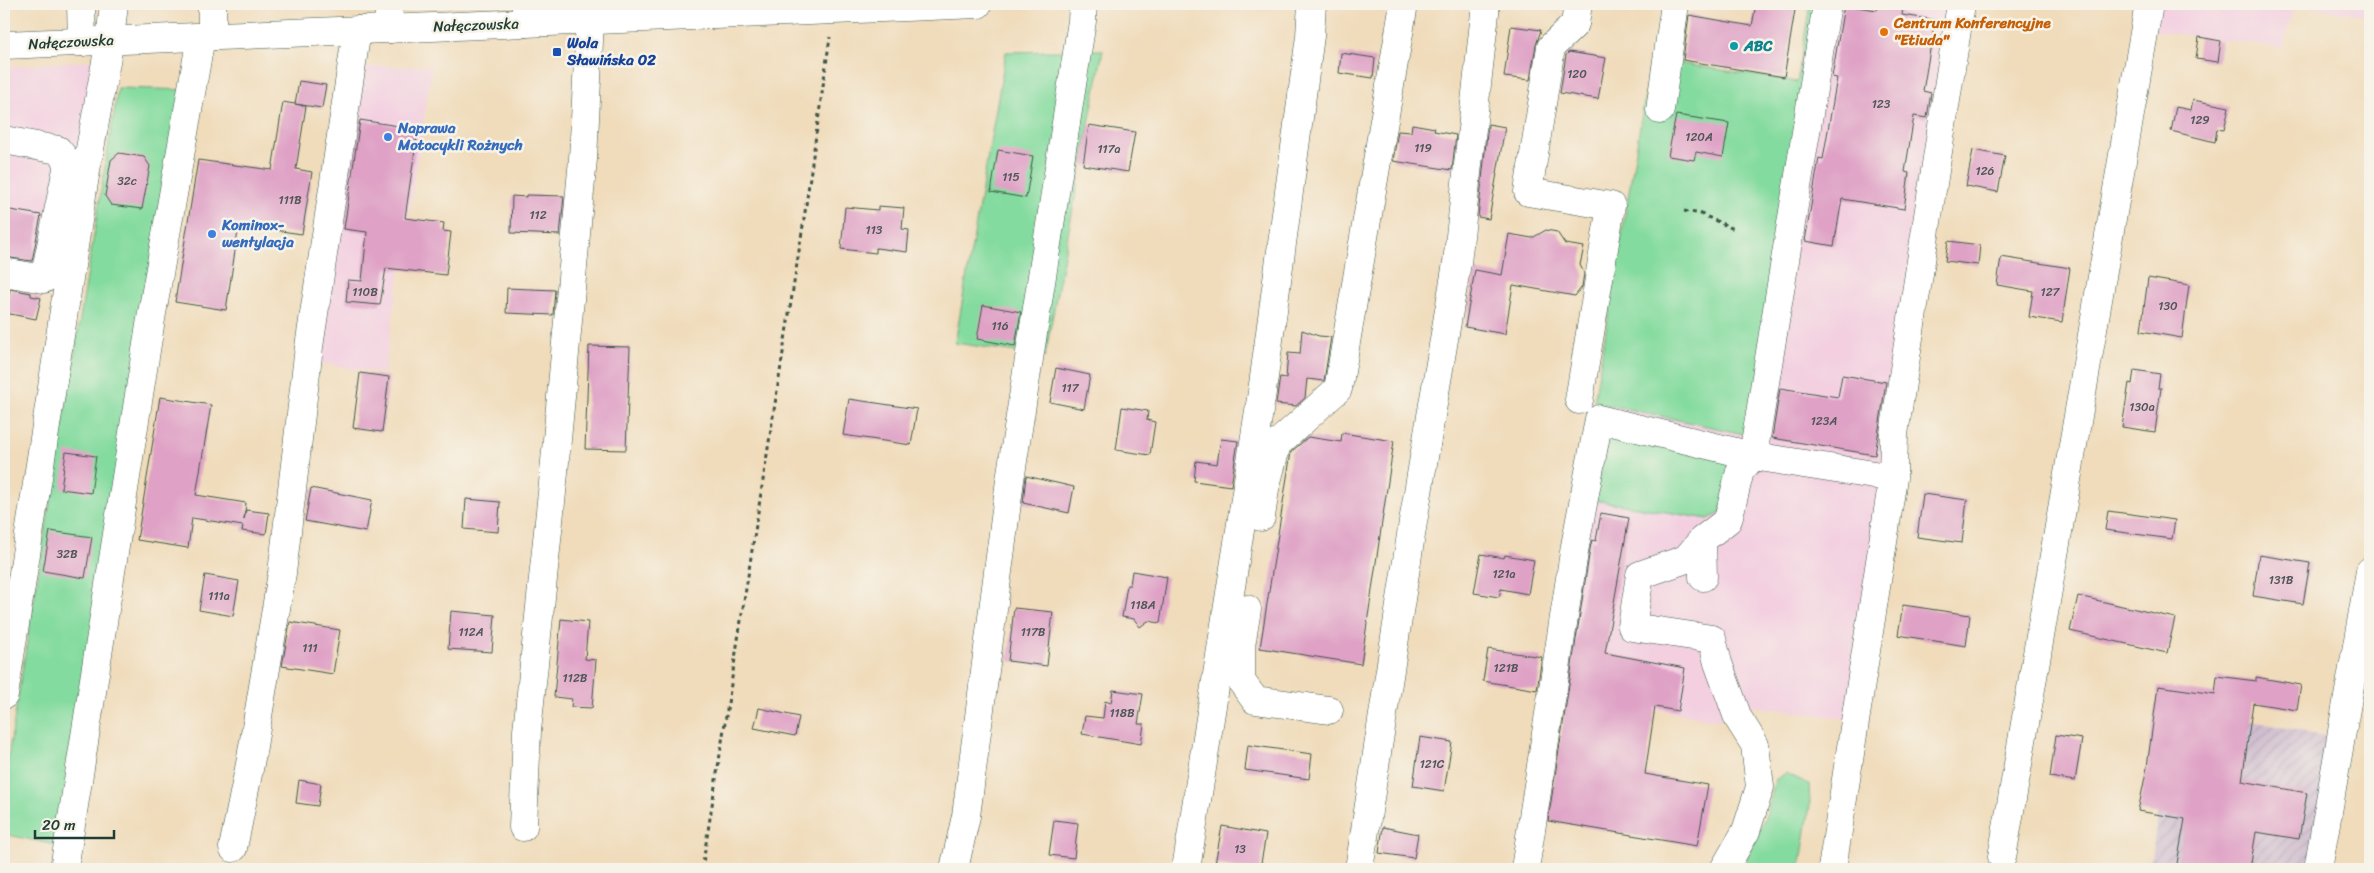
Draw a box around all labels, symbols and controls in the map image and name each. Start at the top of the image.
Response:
street label: Nałęczowska [433,10,520,39]
place label: Centrum Konferencyjne "Etiuda" [1893,10,2052,53]
marker: Centrum Konferencyjne "Etiuda" [1878,26,1890,38]
street label: Nałęczowska [28,27,115,57]
place label: Wola Sławińska 02 [566,30,656,73]
place label: ABC [1743,33,1773,59]
marker: ABC [1728,40,1740,52]
marker: Wola Sławińska 02 [551,46,563,58]
house number: 120 [1567,63,1587,85]
house number: 123 [1872,93,1891,115]
house number: 129 [2190,109,2210,131]
place label: Naprawa Motocykli Rożnych [397,115,523,158]
house number: 120A [1685,126,1713,148]
marker: Naprawa Motocykli Rożnych [382,131,394,143]
house number: 119 [1414,137,1432,159]
house number: 117a [1097,138,1121,160]
house number: 126 [1976,160,1995,182]
house number: 115 [1002,166,1020,188]
house number: 32c [117,170,137,192]
house number: 111B [278,189,302,211]
house number: 112 [529,204,547,226]
place label: Kominox- wentylacja [221,212,294,255]
house number: 113 [866,219,883,241]
marker: Kominox- wentylacja [206,228,218,240]
house number: 110B [352,281,378,303]
house number: 127 [2041,281,2061,303]
house number: 130 [2158,295,2178,317]
house number: 116 [991,315,1009,337]
house number: 117 [1061,377,1080,399]
house number: 130a [2129,396,2155,418]
house number: 123A [1811,410,1837,432]
house number: 32B [56,543,78,565]
house number: 121a [1492,563,1516,585]
house number: 131B [2269,569,2294,591]
house number: 111a [208,585,230,607]
house number: 118A [1130,594,1156,616]
house number: 112A [458,621,484,643]
house number: 117B [1021,621,1046,643]
house number: 111 [302,637,318,659]
house number: 121B [1494,657,1519,679]
house number: 112B [563,667,588,689]
house number: 118B [1109,702,1135,724]
house number: 121C [1420,753,1445,775]
scale bar [35,808,114,840]
text: 20 m [42,812,76,838]
house number: 13 [1234,838,1246,860]

